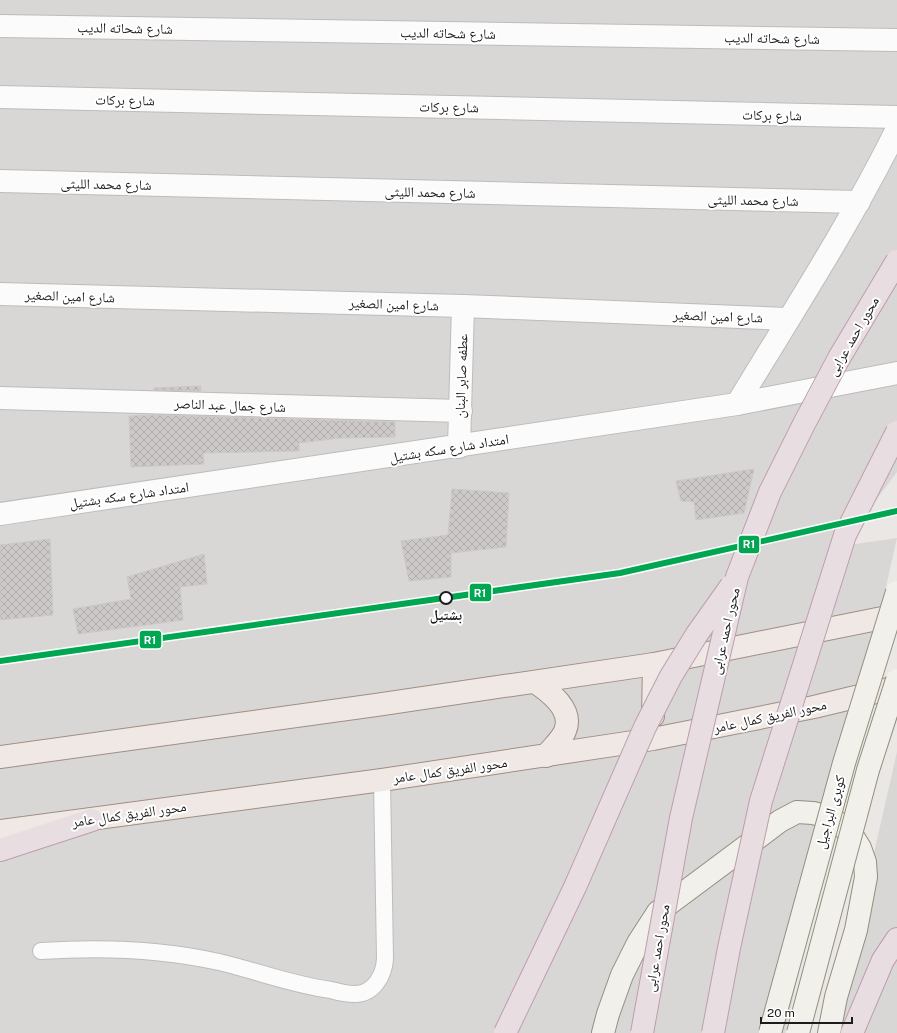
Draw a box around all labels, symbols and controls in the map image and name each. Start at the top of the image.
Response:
street label: شارع شحاته الديب [77,19,173,39]
street label: شارع شحاته الديب [400,24,496,44]
street label: شارع شحاته الديب [724,29,820,49]
street label: شارع بركات [95,91,155,111]
street label: شارع بركات [419,98,479,118]
street label: شارع بركات [742,106,802,126]
street label: شارع محمد الليثى [60,175,152,195]
street label: شارع محمد الليثى [384,183,476,203]
street label: شارع محمد الليثى [707,191,799,211]
street label: شارع امين الصغير [24,286,115,308]
street label: شارع امين الصغير [348,294,439,316]
street label: محور احمد عرابى [824,294,883,379]
street label: شارع امين الصغير [672,306,763,328]
street label: عطفه صابر البنان [452,333,471,419]
street label: شارع جمال عبد الناصر [173,395,286,417]
street label: امتداد شارع سكه بشتيل [388,431,510,467]
street label: امتداد شارع سكه بشتيل [68,479,190,513]
line badge: R1 [738,535,760,554]
text: R1 [743,538,755,550]
line badge: R1 [469,583,492,602]
street label: محور احمد عرابى [707,586,744,676]
text: R1 [474,587,486,599]
marker: بشتيل [439,591,453,605]
place label: بشتيل [430,607,462,624]
line badge: R1 [139,630,162,649]
text: R1 [144,634,156,646]
street label: محور الفريق كمال عامر [711,696,828,738]
street label: محور الفريق كمال عامر [391,754,508,788]
street label: كوبرى البراجيل [812,773,849,851]
street label: محور الفريق كمال عامر [70,798,187,832]
street label: محور احمد عرابى [641,903,674,993]
scale bar [761,999,852,1025]
text: 20 m [767,1006,795,1020]

